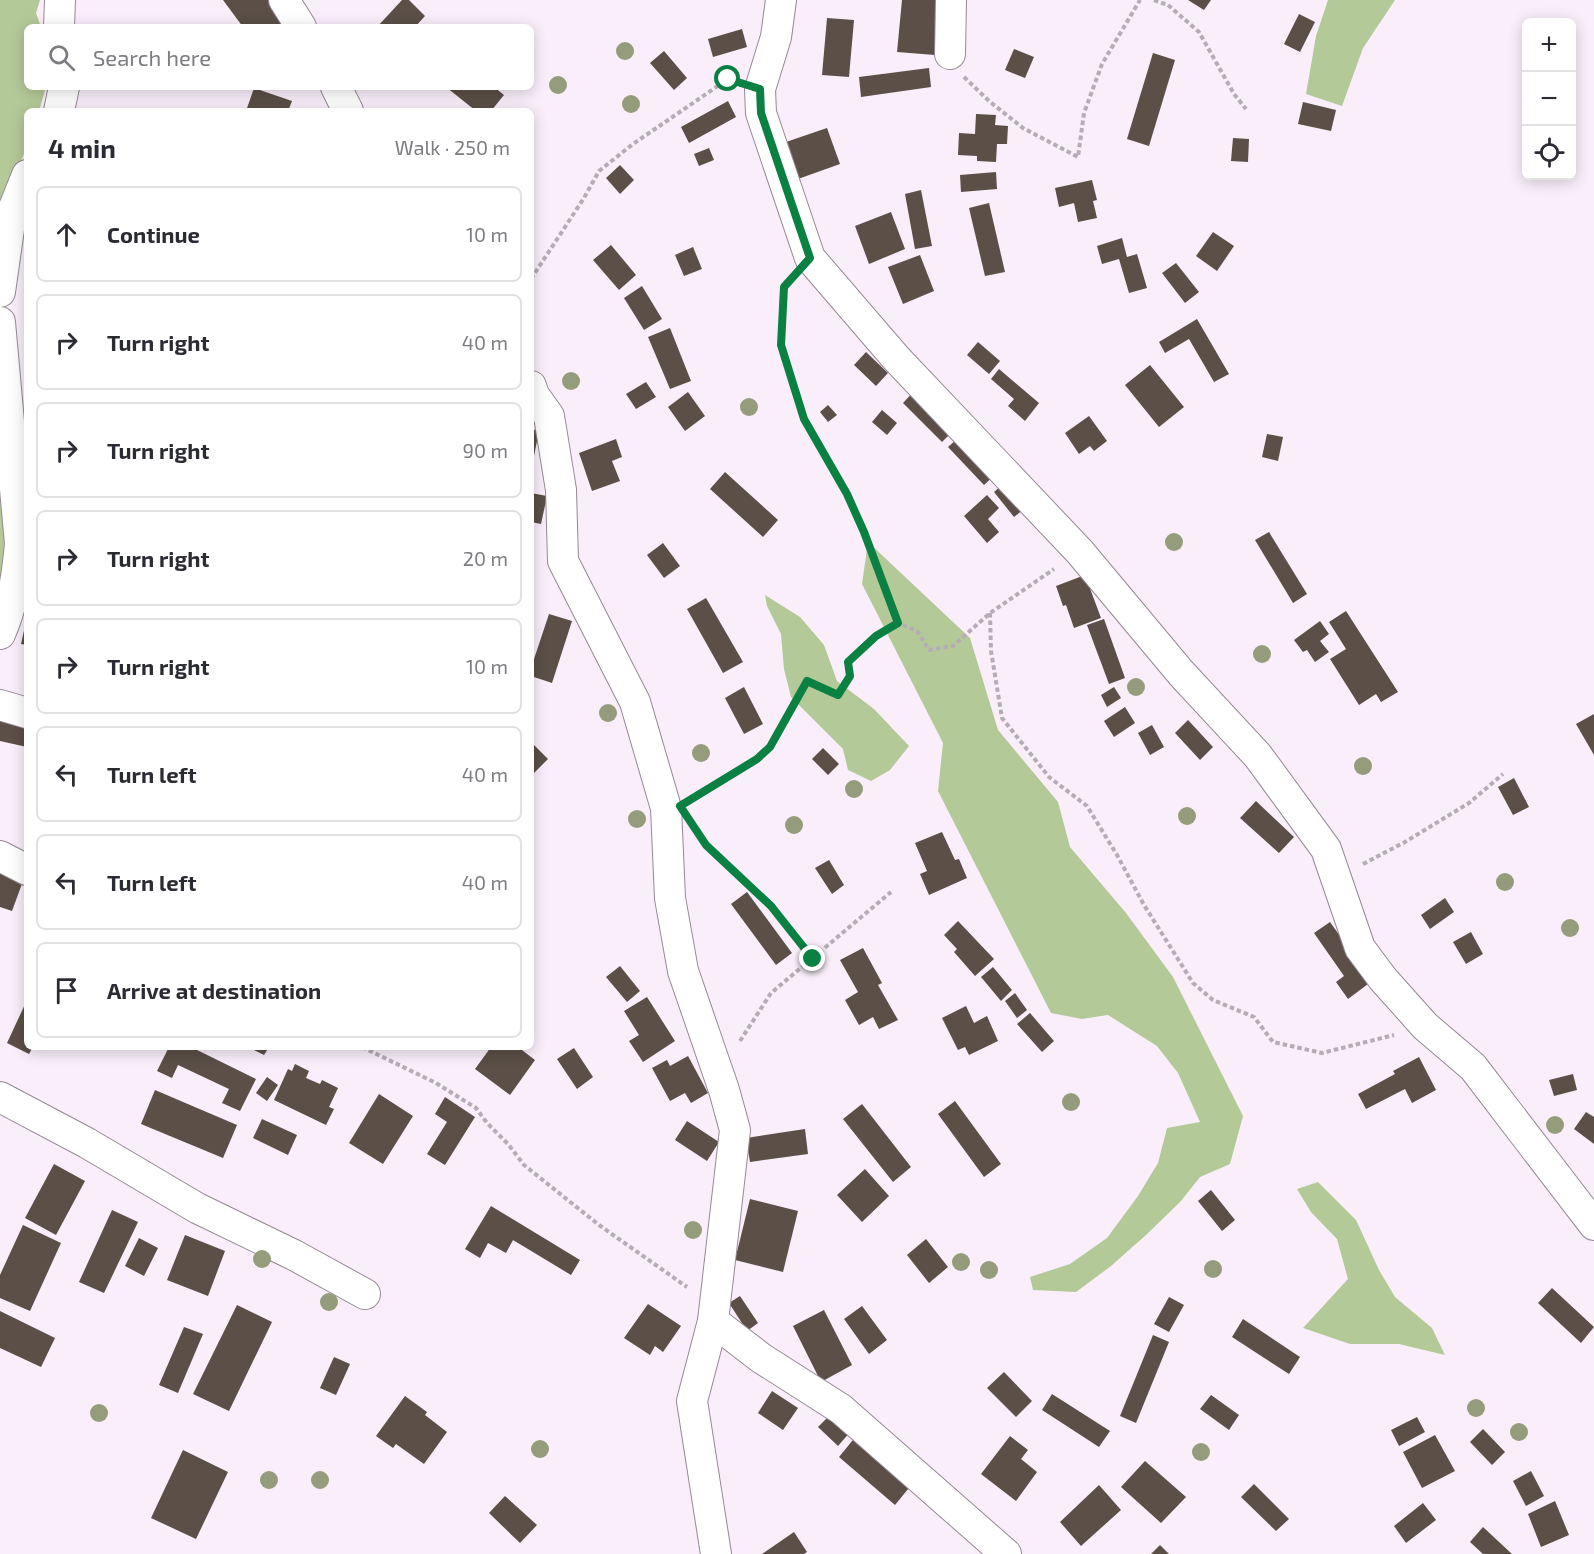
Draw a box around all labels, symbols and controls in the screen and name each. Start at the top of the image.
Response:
map controls [1522,18,1576,180]
button: + [1522,18,1576,72]
search box [24,24,534,90]
icon: search [45,41,78,74]
text: Search here [93,44,211,70]
route start [714,65,740,91]
button: − [1522,72,1576,126]
button: locate [1522,126,1576,180]
text: 4 min [48,132,116,163]
text: Walk · 250 m [395,135,510,159]
icon: ahead [50,218,83,251]
text: Continue [107,221,200,247]
text: 10 m [466,222,508,246]
icon: right [50,326,83,359]
text: Turn right [107,329,209,355]
text: 40 m [462,330,508,354]
icon: right [50,434,83,467]
text: Turn right [107,437,209,463]
text: 90 m [463,438,508,462]
icon: right [50,542,83,575]
text: Turn right [107,545,209,571]
text: 20 m [463,546,508,570]
icon: right [50,650,83,683]
text: Turn right [107,653,209,679]
text: 10 m [466,654,508,678]
icon: left [50,758,83,791]
text: Turn left [107,761,196,787]
text: 40 m [462,762,508,786]
icon: left [50,866,83,899]
text: Turn left [107,869,196,895]
text: 40 m [462,870,508,894]
route end [799,945,825,971]
icon: arrive [50,974,83,1007]
text: Arrive at destination [107,977,321,1003]

